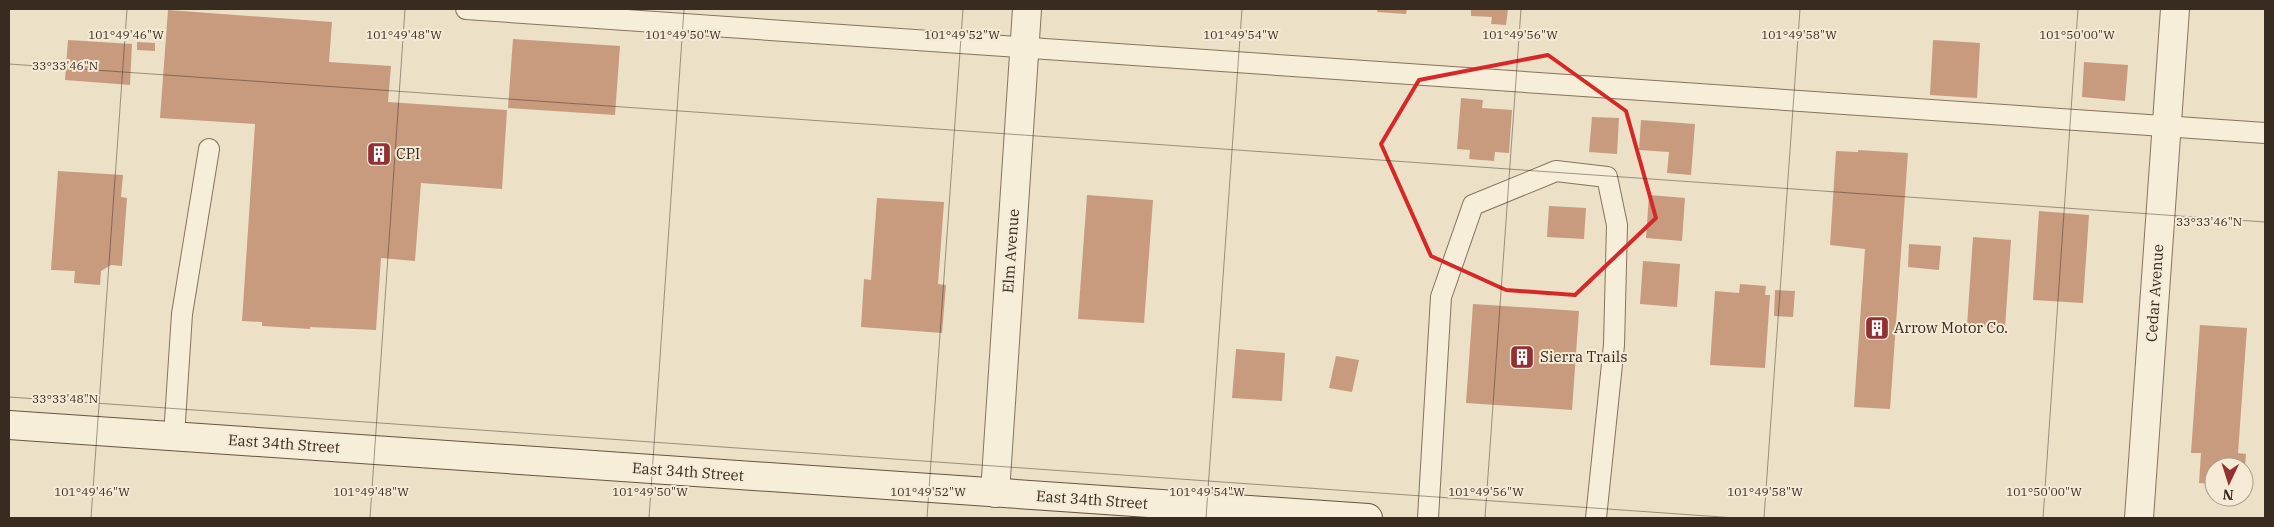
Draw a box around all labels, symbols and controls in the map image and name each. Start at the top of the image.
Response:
text: 101°49'46"W [88,27,164,42]
text: 101°49'48"W [366,27,442,42]
text: 101°49'50"W [645,27,721,42]
text: 101°49'52"W [924,27,1000,42]
text: 101°49'54"W [1203,27,1279,42]
text: 101°49'56"W [1482,27,1558,42]
text: 101°49'58"W [1761,27,1837,42]
text: 101°50'00"W [2039,27,2115,42]
text: 33°33'46"N [32,58,98,73]
building icon: CPI [366,141,392,167]
place label: CPI [396,144,420,163]
street label: Elm Avenue [998,208,1023,294]
text: 33°33'46"N [2176,214,2242,229]
street label: Cedar Avenue [2142,243,2167,342]
building icon: Arrow Motor Co. [1864,315,1890,341]
place label: Arrow Motor Co. [1894,318,2008,337]
building icon: Sierra Trails [1509,344,1535,370]
place label: Sierra Trails [1540,347,1627,366]
text: 33°33'48"N [32,391,98,406]
street label: East 34th Street [227,430,341,457]
north arrow [2204,457,2254,507]
street label: East 34th Street [631,458,745,485]
text: 101°49'46"W [54,484,130,499]
text: 101°49'48"W [333,484,409,499]
text: 101°49'50"W [612,484,688,499]
text: 101°49'52"W [890,484,966,499]
text: 101°49'54"W [1169,484,1245,499]
text: 101°49'56"W [1448,484,1524,499]
text: 101°49'58"W [1727,484,1803,499]
text: 101°50'00"W [2006,484,2082,499]
street label: East 34th Street [1035,486,1149,513]
text: N [2222,486,2234,504]

